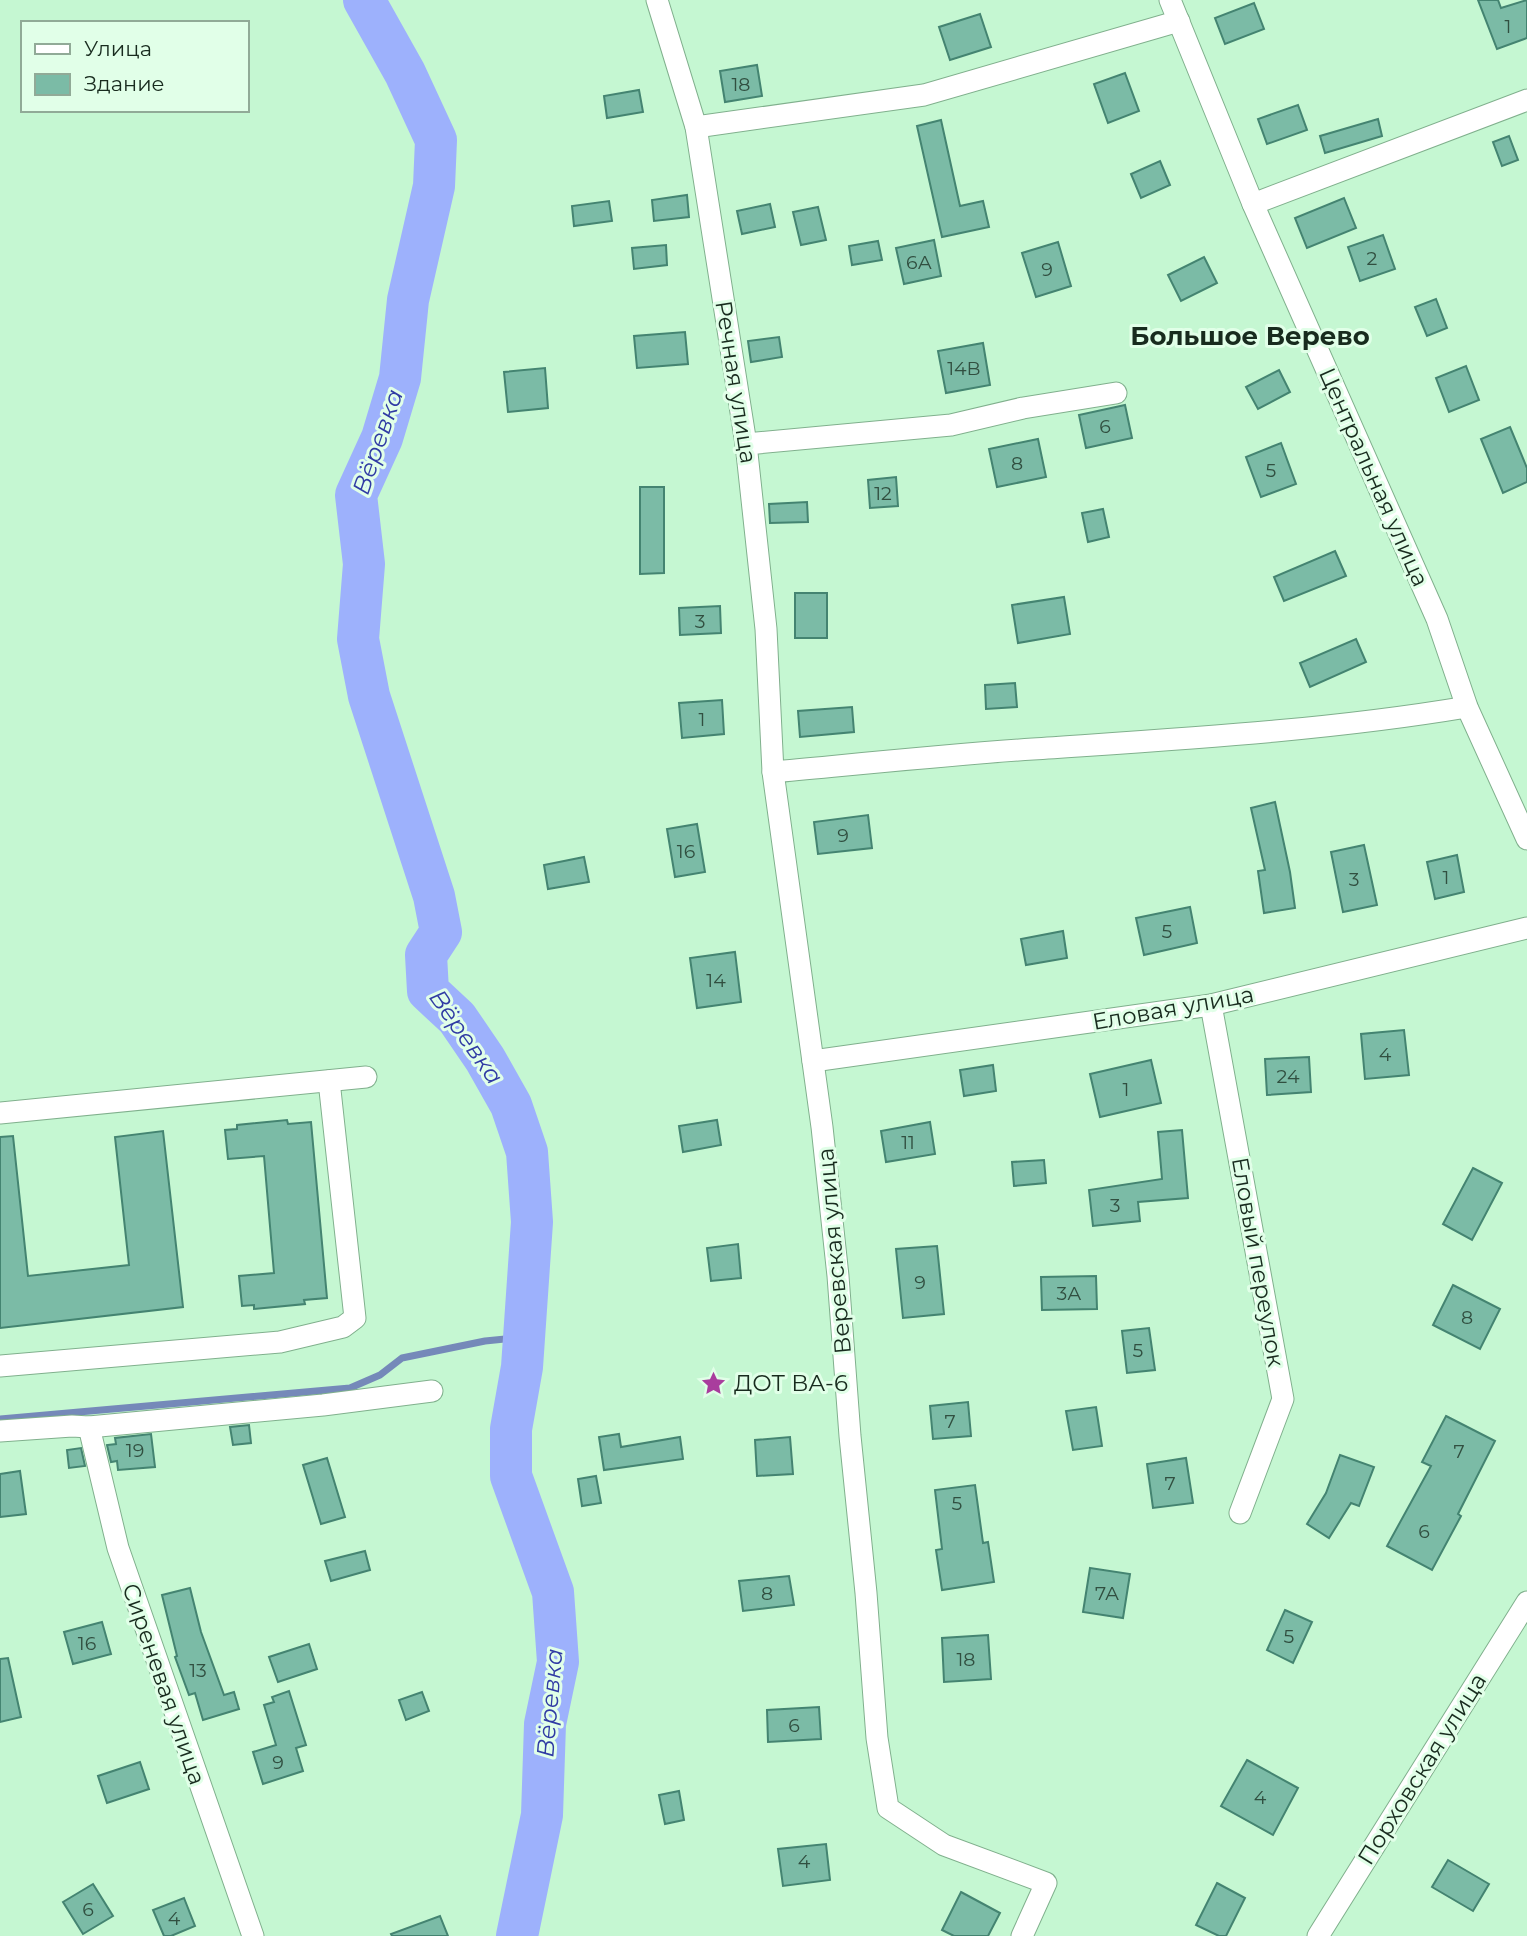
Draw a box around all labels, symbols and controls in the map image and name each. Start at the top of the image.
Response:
house number: 1 [1505,15,1511,38]
legend [21,21,248,112]
text: Улица [84,36,152,61]
text: Здание [84,71,165,96]
house number: 18 [732,73,750,96]
house number: 2 [1367,247,1378,270]
house number: 6А [906,251,932,274]
house number: 9 [1041,258,1053,281]
street label: Речная улица [709,298,763,466]
district label: Большое Верево [1130,320,1370,352]
house number: 14В [947,357,981,380]
street label: Центральная улица [1313,363,1435,591]
water label: Вёревка [346,386,409,498]
house number: 6 [1099,415,1111,438]
house number: 8 [1011,452,1023,475]
house number: 5 [1266,459,1277,482]
house number: 12 [874,482,892,505]
house number: 3 [695,610,705,633]
house number: 1 [699,708,705,731]
house number: 9 [837,824,849,847]
house number: 16 [677,840,695,863]
house number: 1 [1443,866,1449,889]
house number: 3 [1349,868,1359,891]
house number: 5 [1162,920,1173,943]
house number: 14 [706,969,726,992]
street label: Еловая улица [1090,980,1256,1036]
water label: Вёревка [423,984,510,1090]
house number: 4 [1379,1043,1392,1066]
house number: 24 [1277,1065,1300,1088]
house number: 1 [1123,1078,1129,1101]
house number: 11 [901,1131,915,1154]
street label: Веревская улица [811,1147,857,1355]
street label: Еловый переулок [1226,1155,1290,1370]
house number: 3 [1110,1194,1120,1217]
house number: 9 [914,1271,926,1294]
house number: 3А [1057,1282,1081,1305]
house number: 8 [1461,1306,1473,1329]
house number: 5 [1133,1339,1144,1362]
place icon: ДОТ ВА-6 [700,1369,728,1397]
place label: ДОТ ВА-6 [734,1369,848,1397]
house number: 7 [944,1410,956,1433]
house number: 19 [126,1439,144,1462]
house number: 7 [1453,1440,1465,1463]
house number: 7 [1164,1472,1176,1495]
house number: 5 [952,1492,963,1515]
house number: 6 [1418,1520,1430,1543]
street label: Сиреневая улица [116,1580,212,1788]
house number: 8 [761,1582,773,1605]
house number: 7А [1095,1582,1119,1605]
house number: 5 [1284,1625,1295,1648]
house number: 16 [78,1632,96,1655]
water label: Вёревка [530,1647,569,1759]
house number: 18 [957,1648,975,1671]
house number: 13 [189,1659,207,1682]
street label: Порховская улица [1352,1668,1492,1870]
house number: 6 [788,1714,800,1737]
house number: 9 [272,1751,284,1774]
house number: 4 [1254,1786,1267,1809]
house number: 4 [798,1850,811,1873]
house number: 6 [82,1898,94,1921]
house number: 4 [168,1907,181,1930]

